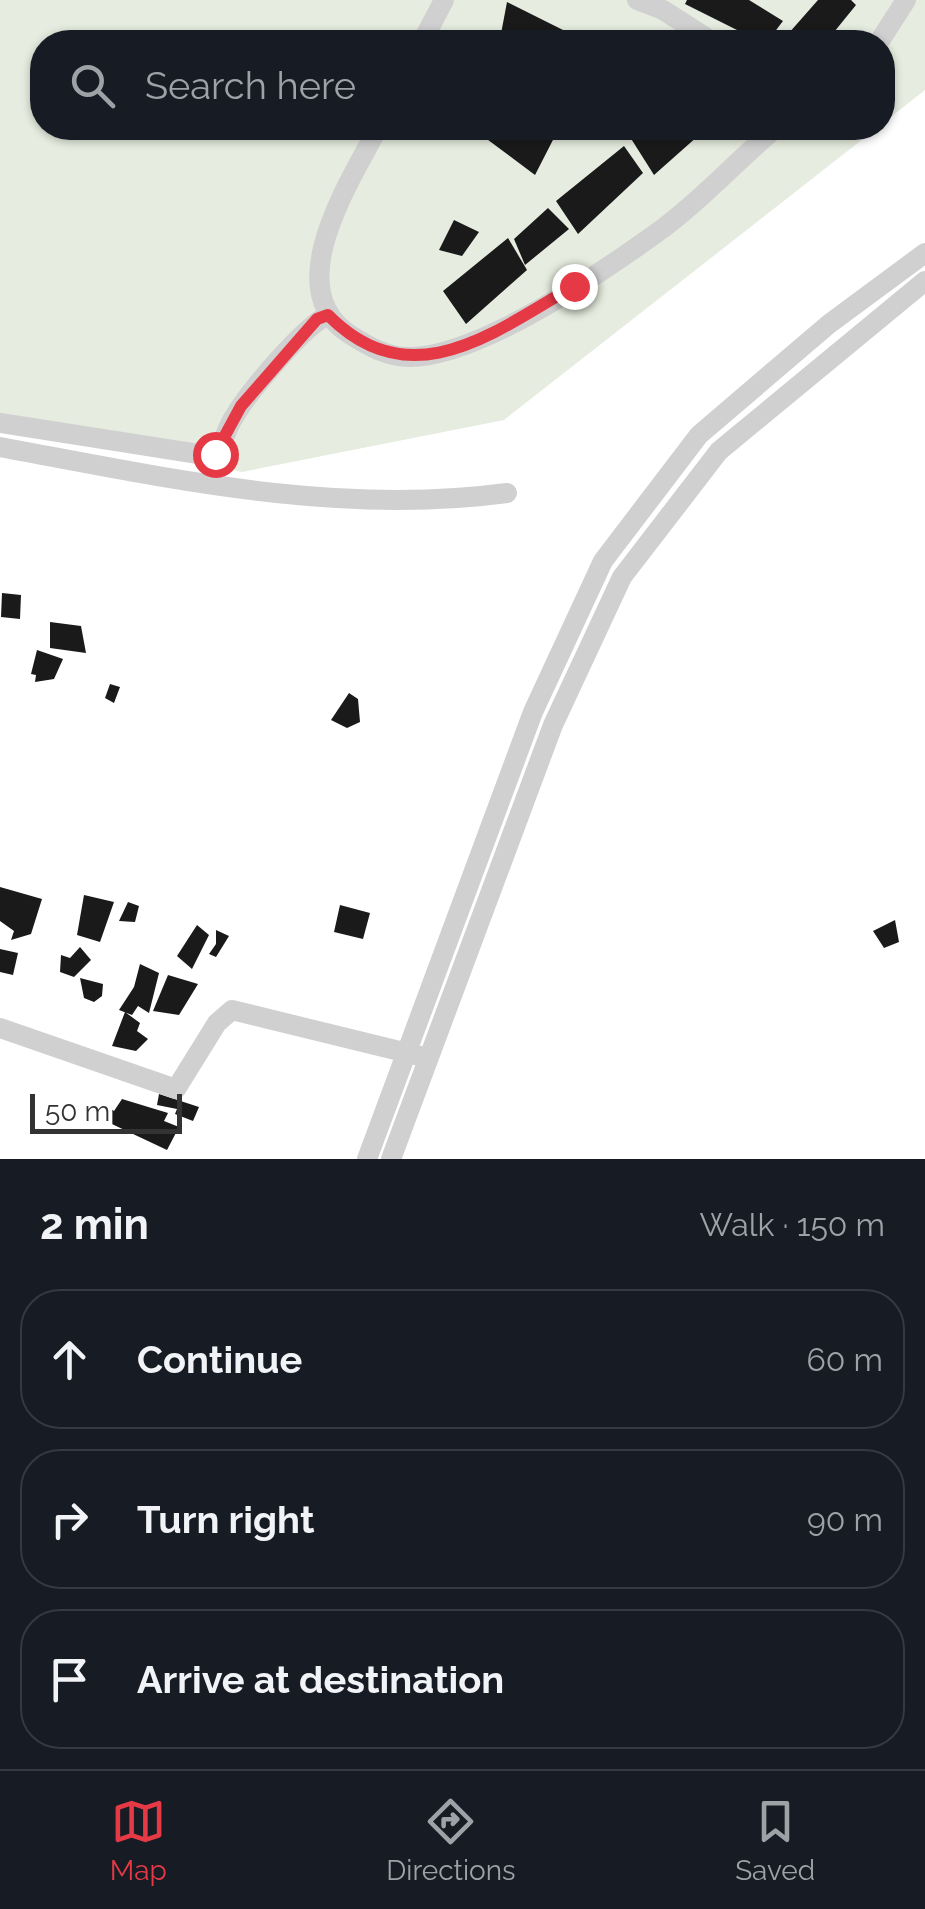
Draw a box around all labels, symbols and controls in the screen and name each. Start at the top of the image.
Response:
search box [30,30,895,140]
icon: search [65,58,120,113]
text: Search here [145,63,356,108]
route end [552,264,598,310]
route start [193,432,239,478]
scale bar [30,1089,182,1134]
text: 50 m [45,1095,110,1128]
text: 2 min [40,1200,149,1249]
text: Walk · 150 m [699,1206,885,1243]
icon: ahead [42,1332,97,1387]
text: Continue [137,1337,302,1382]
text: 60 m [807,1341,883,1378]
icon: right [42,1492,97,1547]
text: Turn right [137,1497,314,1542]
text: 90 m [807,1501,883,1538]
icon: arrive [42,1652,97,1707]
text: Arrive at destination [137,1657,504,1702]
tab: Map [110,1794,167,1887]
tab: Directions [386,1794,516,1887]
tab: Saved [735,1794,815,1887]

